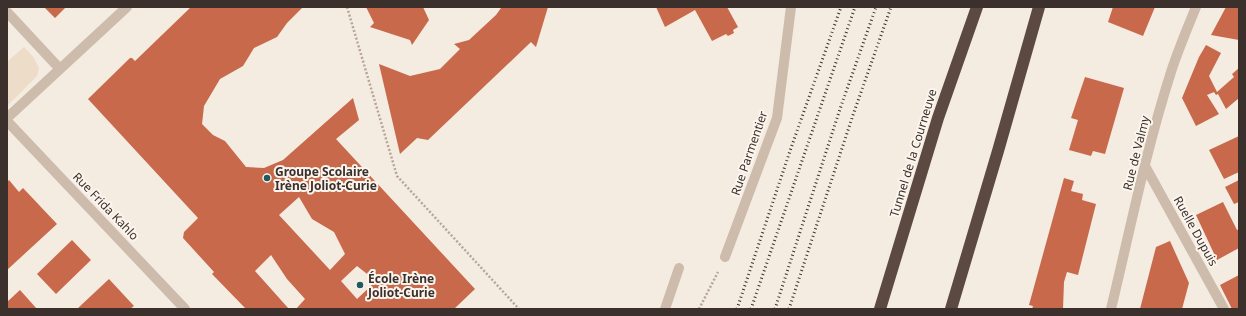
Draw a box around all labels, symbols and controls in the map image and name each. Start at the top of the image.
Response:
street label: Tunnel de la Courneuve [885,87,941,219]
street label: Rue Parmentier [727,108,771,198]
street label: Rue de Valmy [1119,113,1154,192]
place label: Groupe Scolaire Irène Joliot-Curie [275,163,377,194]
street label: Rue Frida Kahlo [69,168,143,244]
marker: Groupe Scolaire Irène Joliot-Curie [262,173,272,183]
street label: Ruelle Dupuis [1170,193,1222,269]
place label: École Irène Joliot-Curie [367,270,435,301]
marker: École Irène Joliot-Curie [355,280,365,290]

